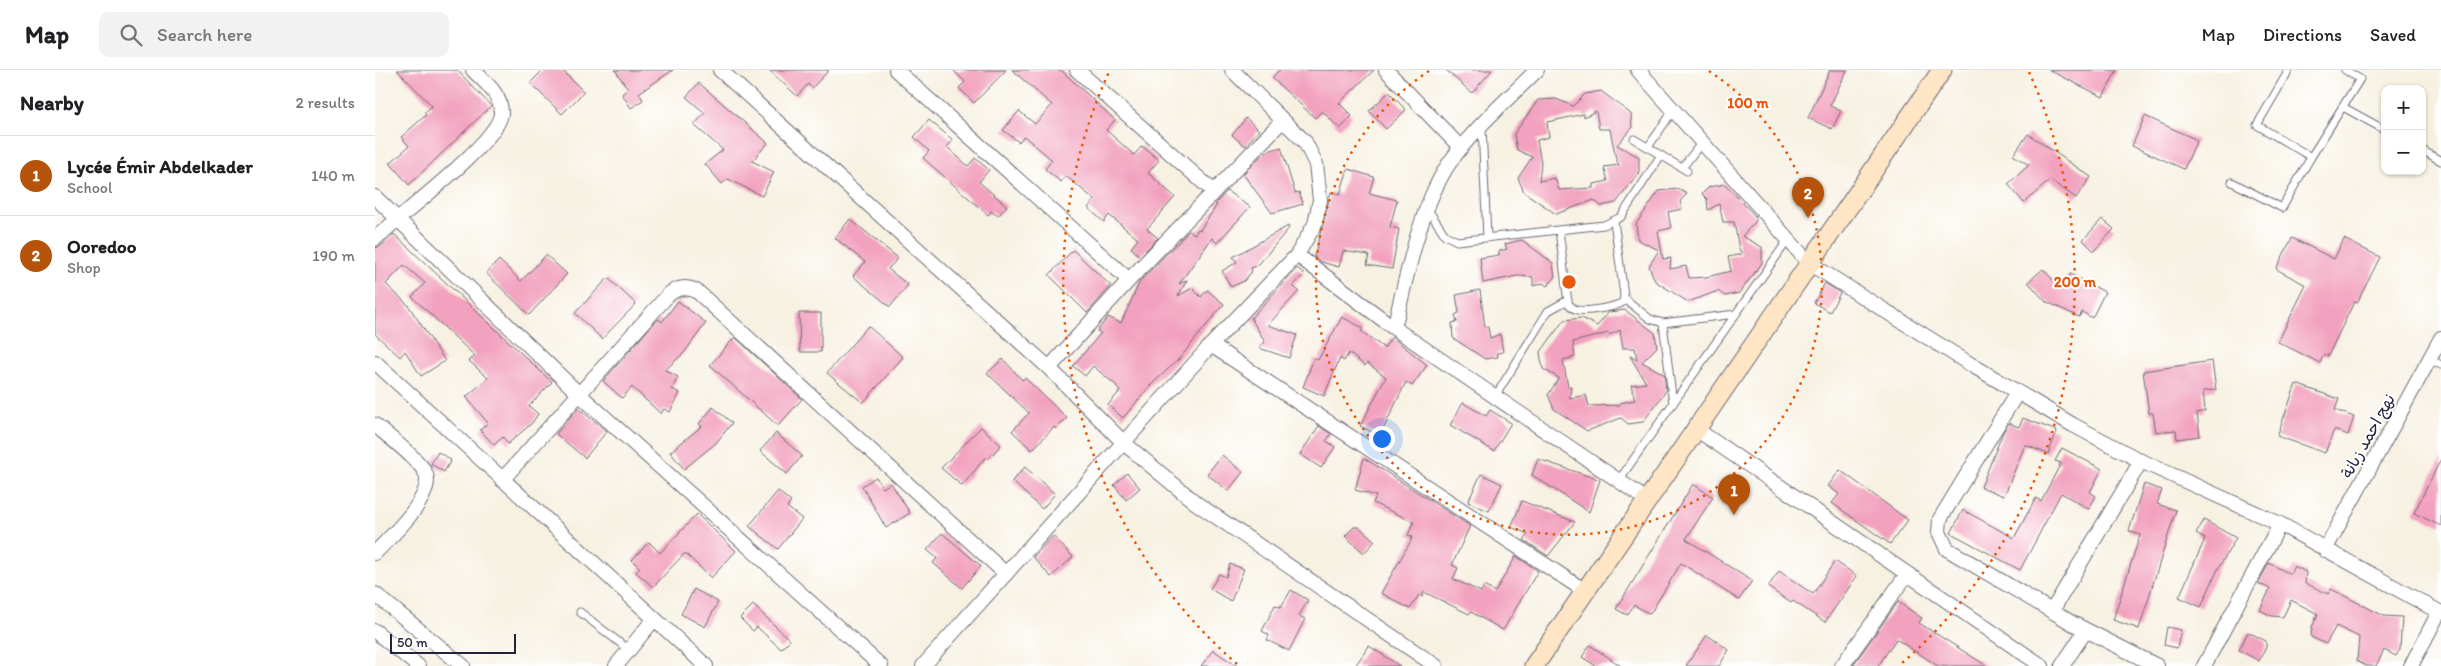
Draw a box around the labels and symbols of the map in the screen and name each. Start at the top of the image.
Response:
text: 100 m [1727,94,1769,112]
pin: 2 [1792,177,1824,218]
centre of rings [1560,273,1578,291]
text: 200 m [2054,273,2097,291]
street label: نهج احمد زبانة [2337,391,2400,482]
your location [1369,426,1395,452]
pin: 1 [1718,474,1750,515]
scale bar [390,631,516,654]

